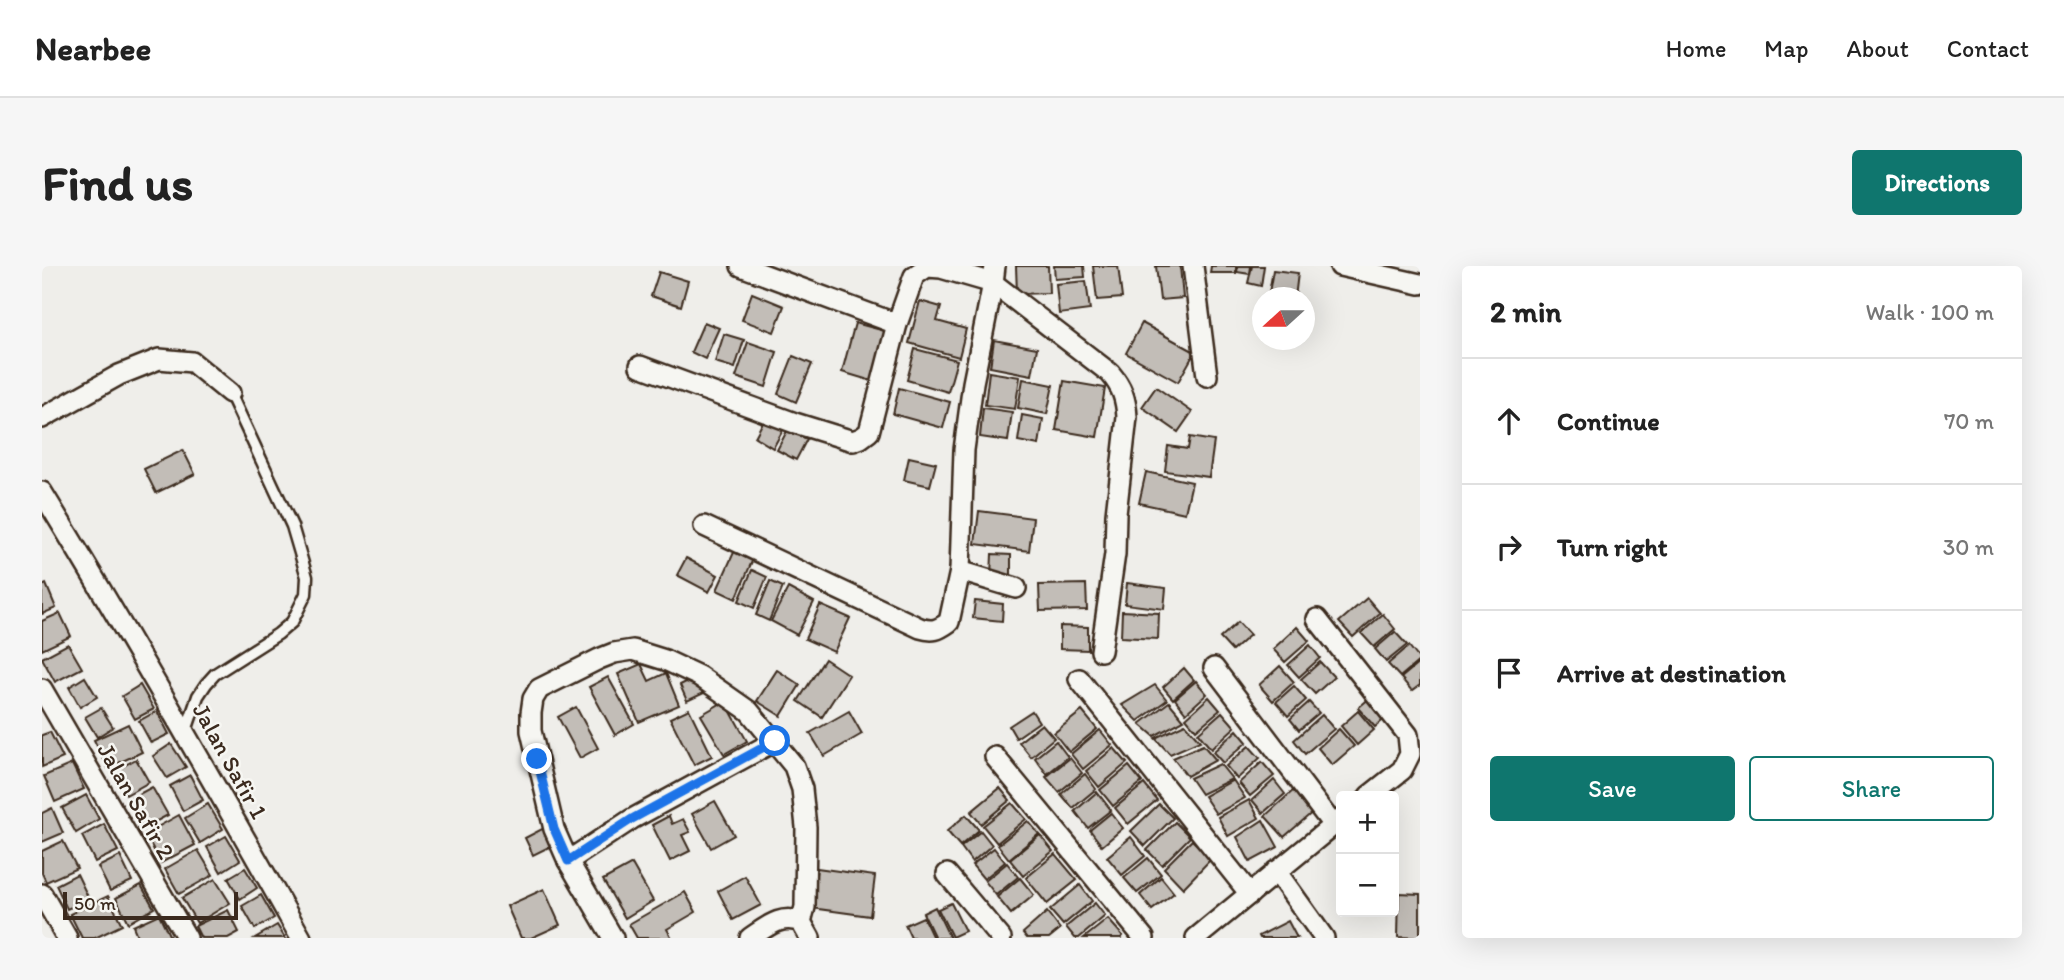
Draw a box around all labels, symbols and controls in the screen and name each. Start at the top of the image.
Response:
text: Nearbee [35,29,151,68]
text: Home [1666,34,1726,63]
text: Map [1764,34,1808,63]
text: About [1846,34,1909,63]
text: Contact [1947,34,2029,63]
button: Directions [1852,150,2022,215]
text: Find us [42,153,193,212]
north arrow [1252,287,1315,350]
text: 2 min [1490,293,1561,330]
text: Walk · 100 m [1866,298,1994,326]
icon: ahead [1490,402,1528,440]
text: Continue [1557,405,1660,437]
text: 70 m [1944,407,1994,435]
icon: right [1490,528,1528,566]
text: Turn right [1557,531,1668,563]
text: 30 m [1943,533,1994,561]
icon: arrive [1490,654,1528,692]
text: Arrive at destination [1557,657,1786,689]
street label: Jalan Safir 1 [187,698,274,824]
route start [759,725,790,756]
street label: Jalan Safir 2 [92,738,181,864]
route end [521,743,552,774]
button: Save [1490,756,1735,821]
button: Share [1749,756,1994,821]
map controls [1336,791,1399,917]
button: + [1336,791,1399,854]
button: − [1336,854,1399,917]
scale bar [63,889,238,921]
text: 50 m [74,892,116,915]

